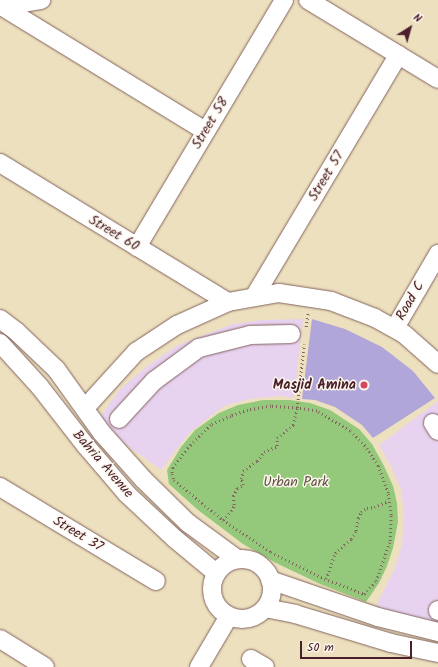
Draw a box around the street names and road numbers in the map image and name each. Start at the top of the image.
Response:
street label: Street 58 [188,94,232,152]
street label: Street 57 [305,148,347,204]
street label: Street 60 [86,211,142,255]
street label: Road C [392,279,428,323]
street label: Bahria Avenue [69,427,137,501]
street label: Street 37 [50,512,106,556]

